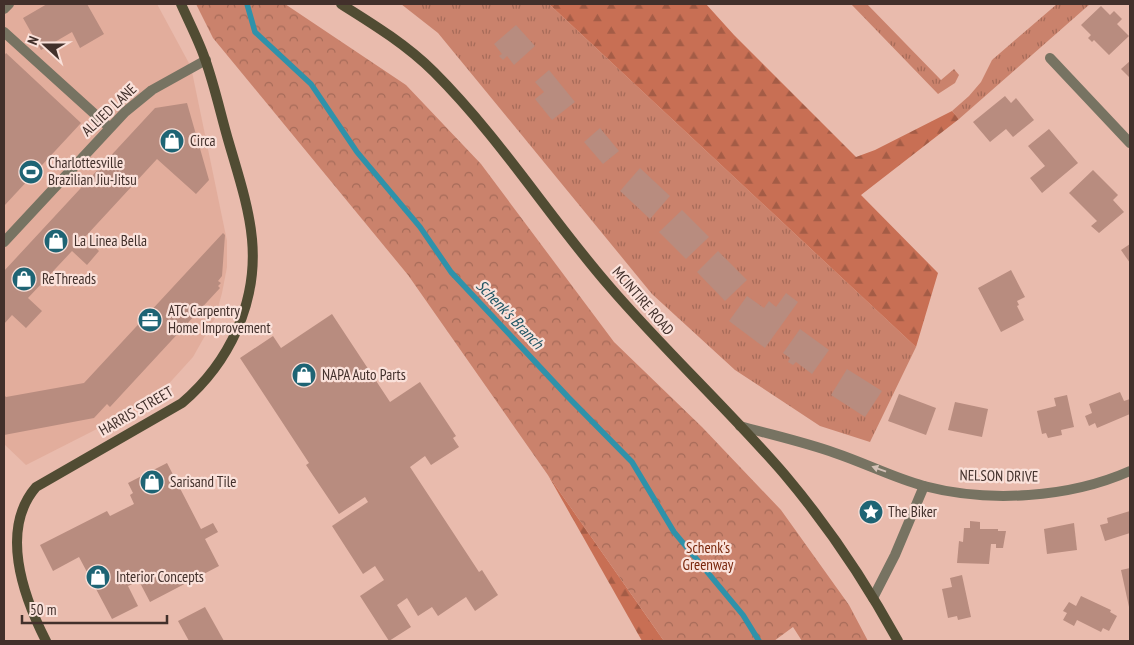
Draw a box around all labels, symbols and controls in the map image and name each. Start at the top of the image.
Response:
north arrow [20,20,70,70]
text: N [23,34,43,47]
street label: ALLIED LANE [77,79,140,140]
shop icon: Circa [159,128,185,154]
place label: Circa [190,131,216,150]
place label: Charlottesville Brazilian Jiu-Jitsu [48,153,137,189]
sports icon: Charlottesville Brazilian Jiu-Jitsu [18,159,44,185]
shop icon: La Linea Bella [43,228,69,254]
place label: La Linea Bella [74,231,147,250]
street label: MCINTIRE ROAD [608,262,678,339]
shop icon: ReThreads [11,266,37,292]
place label: ReThreads [42,269,96,288]
water label: Schenk's Branch [472,275,549,353]
place label: ATC Carpentry Home Improvement [168,301,271,337]
office icon: ATC Carpentry Home Improvement [137,307,163,333]
shop icon: NAPA Auto Parts [291,362,317,388]
place label: NAPA Auto Parts [322,365,406,384]
street label: HARRIS STREET [95,382,176,439]
one-way arrow [871,465,886,473]
street label: NELSON DRIVE [960,465,1038,486]
shop icon: Sarisand Tile [139,469,165,495]
place label: Sarisand Tile [170,472,236,491]
place icon: The Biker [858,499,884,525]
place label: The Biker [888,502,938,521]
park label: Schenk's Greenway [683,538,734,574]
shop icon: Interior Concepts [85,564,111,590]
place label: Interior Concepts [116,567,204,586]
scale bar [22,592,168,624]
text: 50 m [30,600,56,619]

